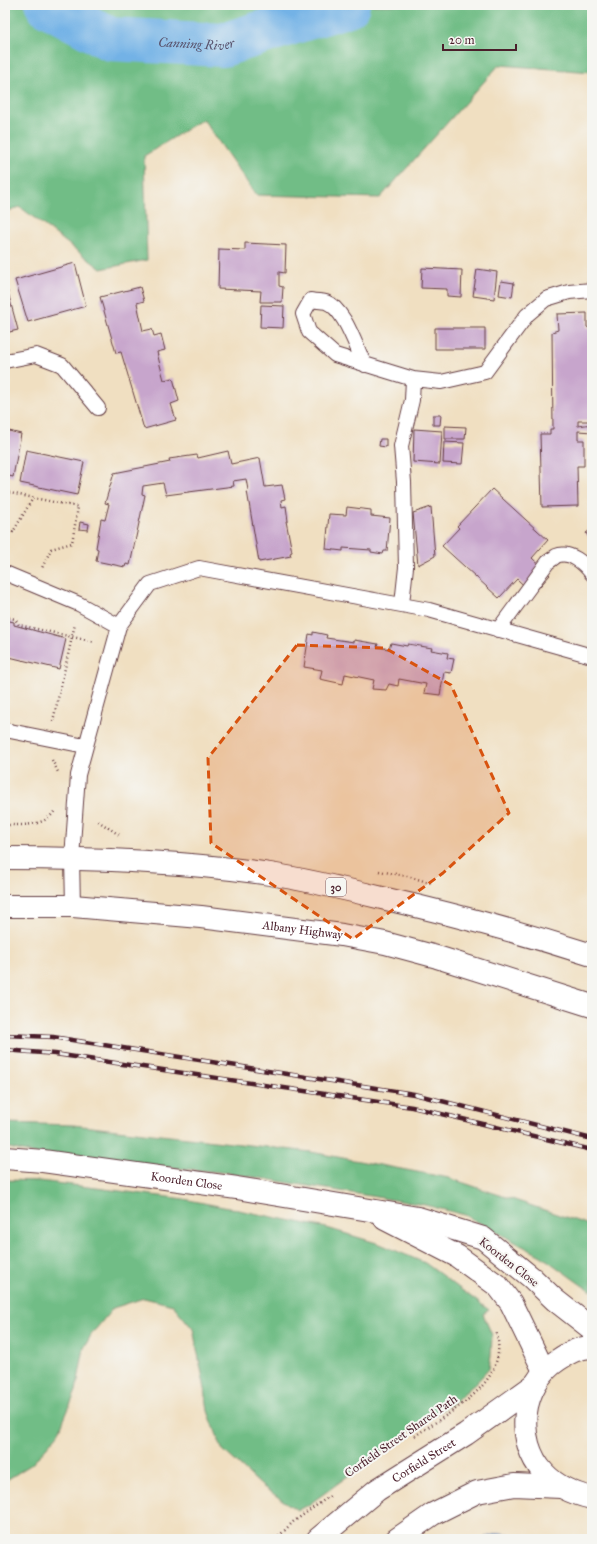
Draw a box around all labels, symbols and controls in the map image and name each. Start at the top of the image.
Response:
scale bar [443,26,516,52]
text: 20 m [449,33,475,47]
water label: Canning River [158,35,237,54]
road number: 30 [326,878,346,896]
street label: Albany Highway [261,918,344,942]
street label: Koorden Close [150,1169,223,1193]
street label: Koorden Close [476,1234,542,1290]
street label: Corfield Street Shared Path [342,1392,460,1480]
street label: Corfield Street [390,1435,458,1485]

